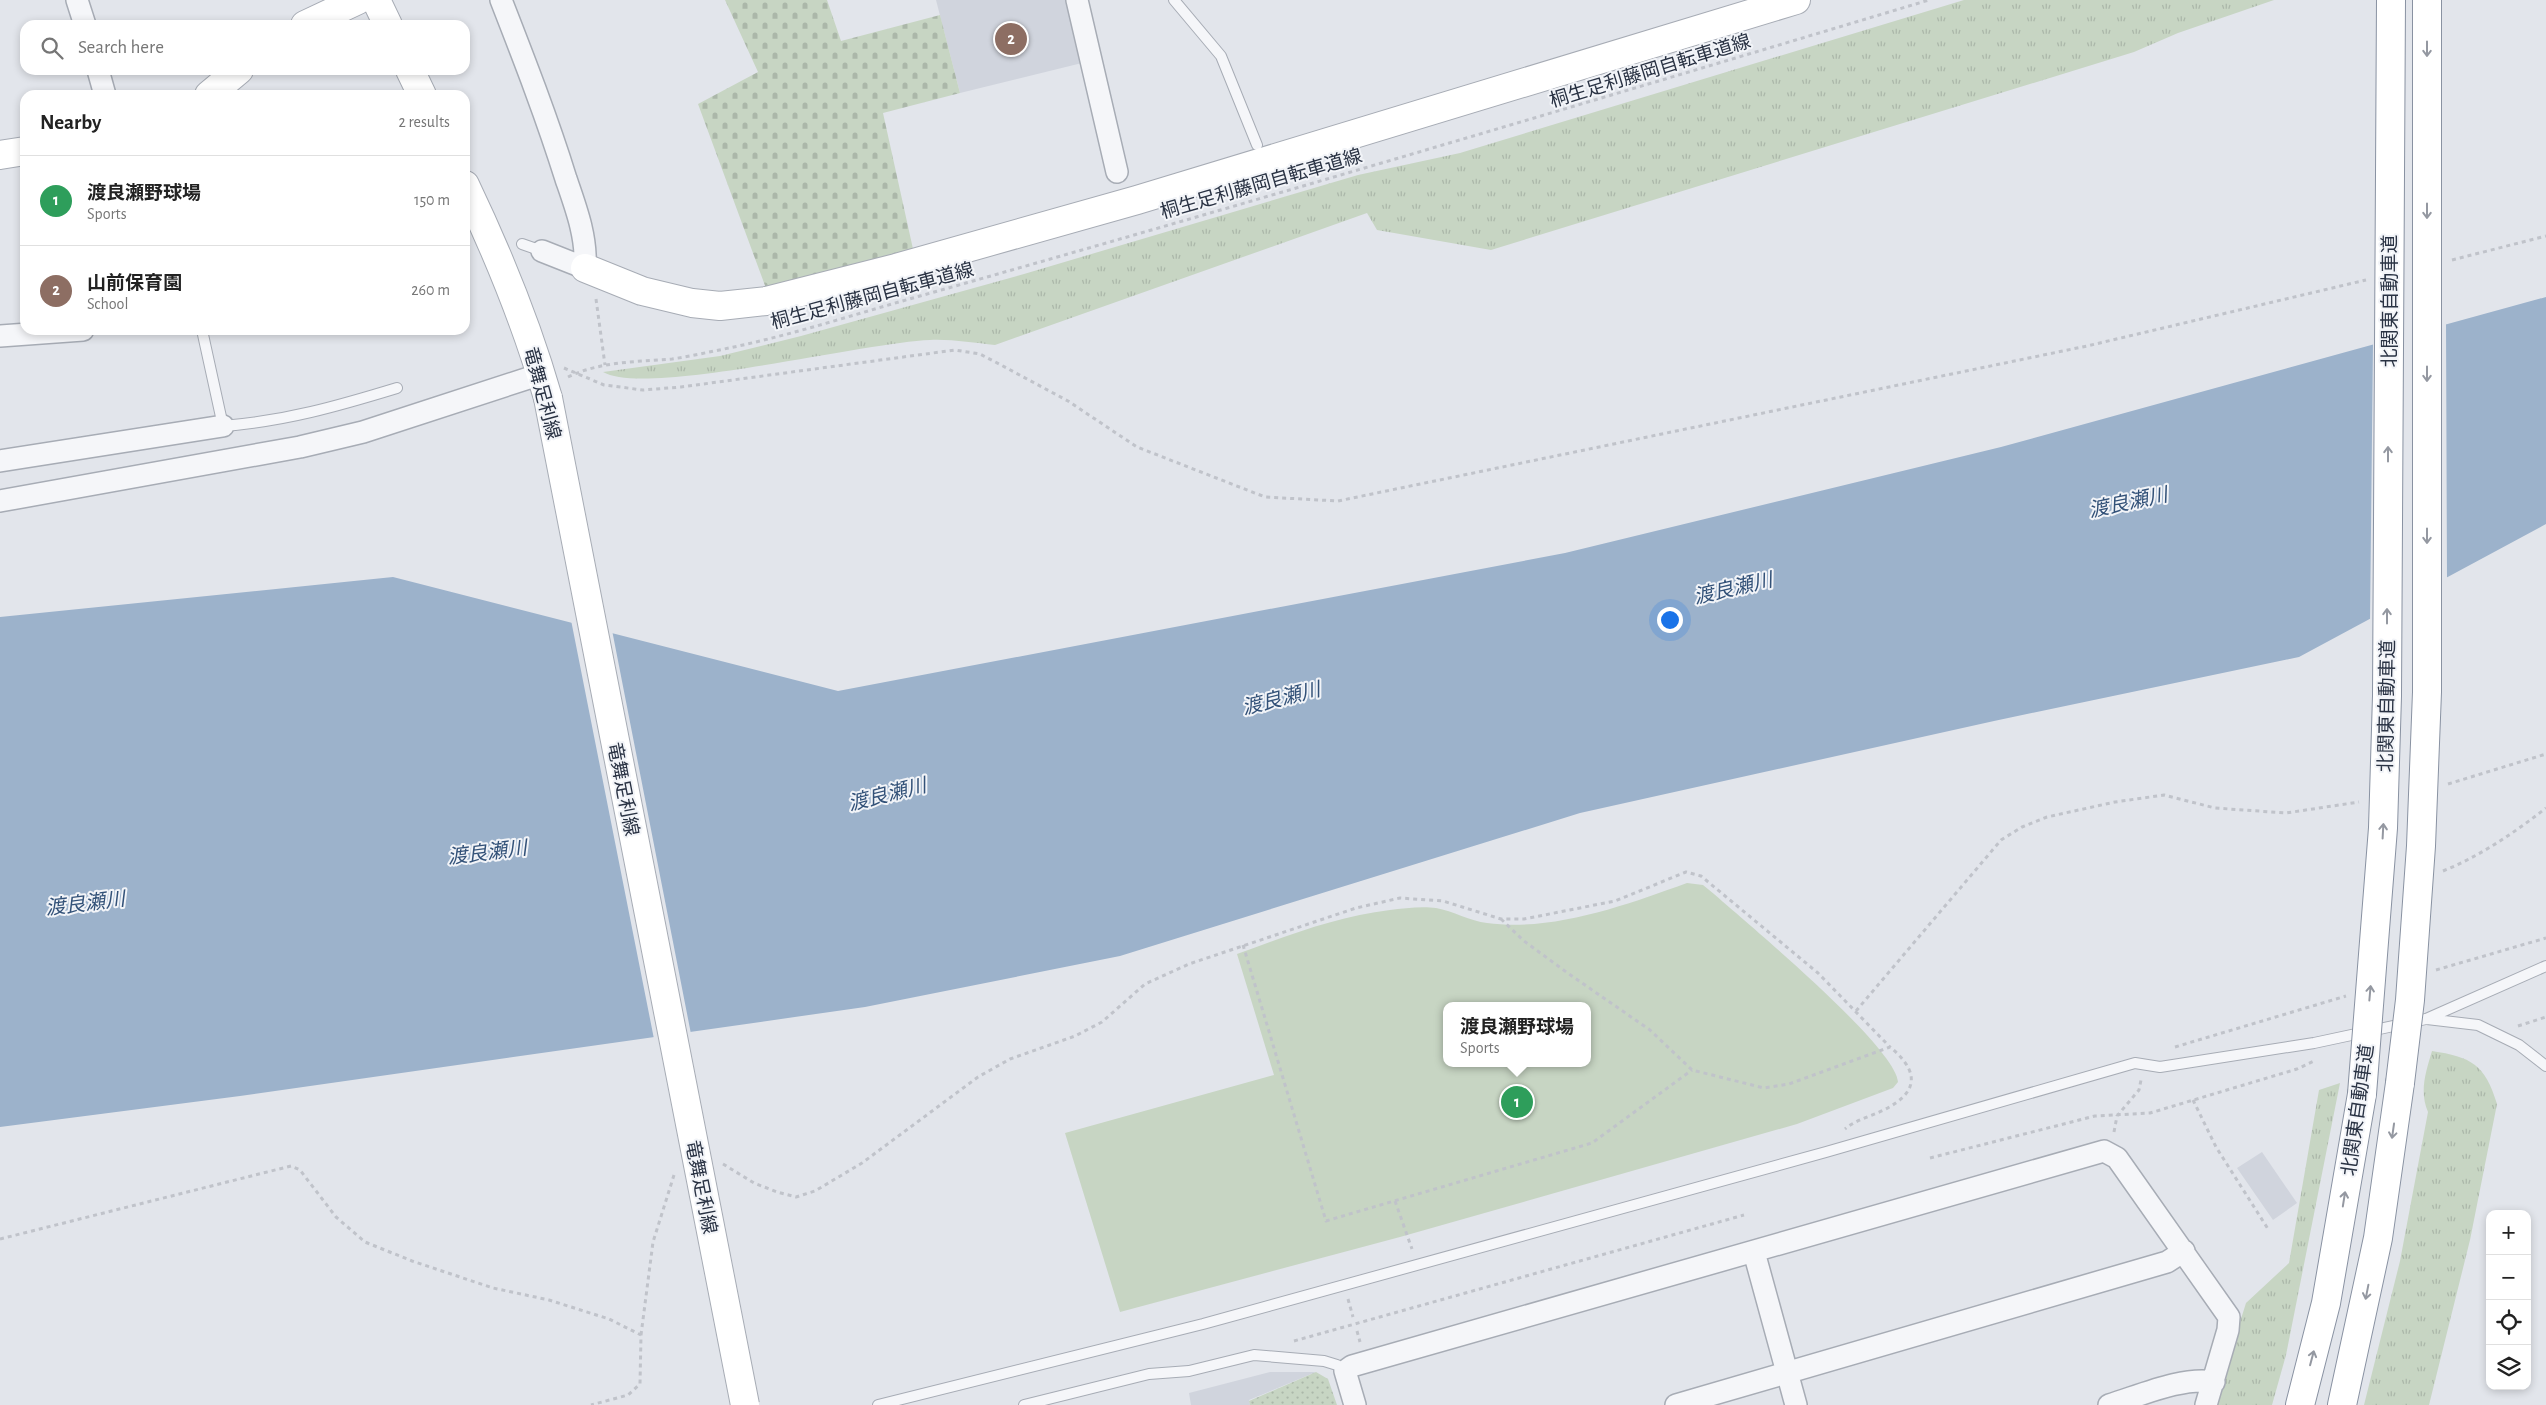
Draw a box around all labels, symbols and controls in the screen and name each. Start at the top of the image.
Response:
search box [20,20,470,75]
pin: 2 [995,20,1027,58]
street label: 桐生足利藤岡自転車道線 [1547,30,1753,111]
icon: search [38,34,66,62]
text: Search here [78,38,164,57]
one-way arrow [2422,40,2432,56]
text: Nearby [40,112,101,133]
text: 2 results [398,114,450,130]
street label: 桐生足利藤岡自転車道線 [1158,145,1364,222]
text: 渡良瀬野球場 [87,184,201,203]
text: 1 [53,192,59,208]
text: 150 m [414,192,450,208]
one-way arrow [2422,202,2432,219]
text: Sports [87,206,127,222]
street label: 北関東自動車道 [2380,234,2400,368]
street label: 桐生足利藤岡自転車道線 [768,258,976,333]
text: 山前保育園 [87,274,182,293]
text: 2 [52,282,60,298]
text: 260 m [411,282,450,298]
text: School [87,296,128,312]
street label: 竜舞足利線 [520,345,565,442]
one-way arrow [2422,365,2432,381]
one-way arrow [2383,446,2393,462]
water label: 渡良瀬川 [2087,483,2171,521]
one-way arrow [2422,528,2432,544]
water label: 渡良瀬川 [1692,569,1776,608]
your location [1657,607,1683,633]
one-way arrow [2382,609,2392,625]
street label: 北関東自動車道 [2376,639,2398,773]
water label: 渡良瀬川 [1240,678,1324,718]
street label: 竜舞足利線 [604,740,643,838]
water label: 渡良瀬川 [846,774,930,814]
one-way arrow [2378,824,2387,840]
water label: 渡良瀬川 [446,837,530,868]
water label: 渡良瀬川 [44,888,128,919]
one-way arrow [2365,986,2375,1002]
popup [1443,1002,1591,1067]
text: 渡良瀬野球場 [1460,1018,1574,1037]
text: Sports [1460,1040,1500,1056]
street label: 北関東自動車道 [2339,1043,2377,1177]
pin: 1 [1501,1083,1533,1121]
one-way arrow [2388,1123,2398,1139]
street label: 竜舞足利線 [682,1138,721,1236]
one-way arrow [2340,1191,2350,1207]
map controls [2486,1210,2531,1390]
button: + [2486,1210,2531,1255]
button: − [2486,1255,2531,1300]
one-way arrow [2362,1283,2372,1299]
button: locate [2486,1300,2531,1345]
button: layers [2486,1345,2531,1390]
one-way arrow [2308,1350,2317,1366]

